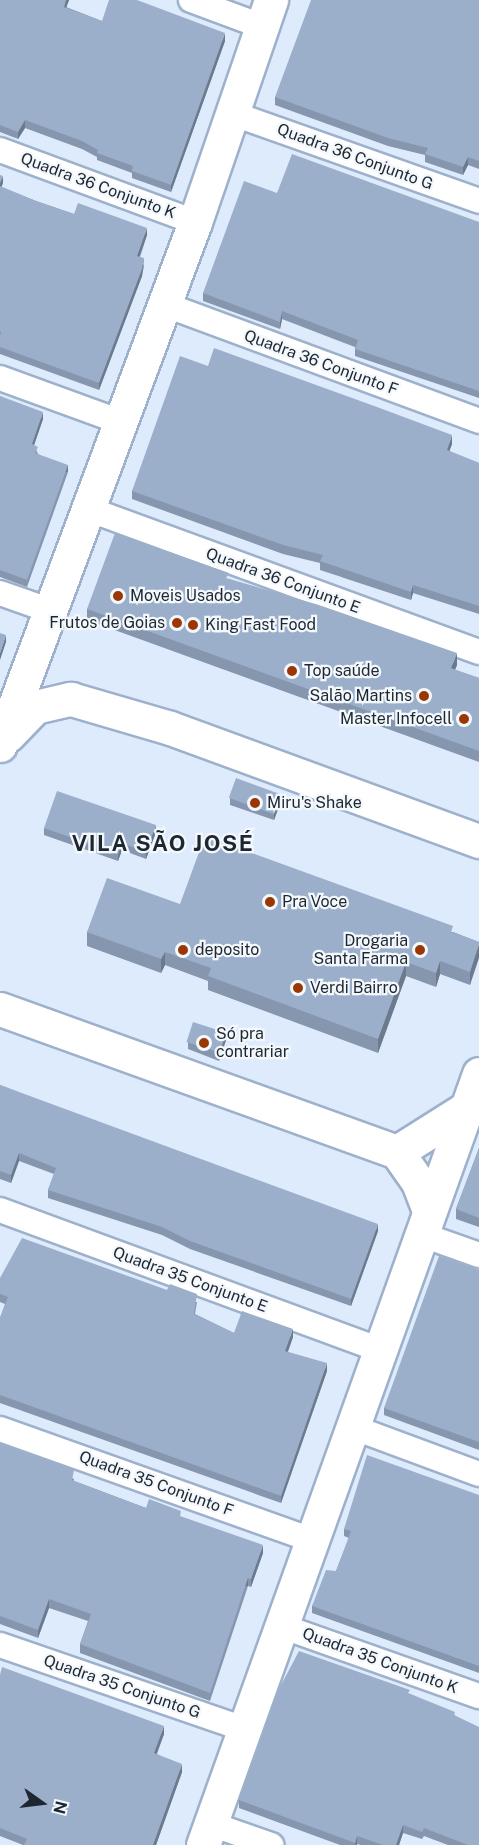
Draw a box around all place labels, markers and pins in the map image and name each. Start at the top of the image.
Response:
place label: Moveis Usados [130,586,241,606]
marker: Moveis Usados [111,589,125,603]
place label: Frutos de Goias [49,613,165,633]
place label: King Fast Food [205,615,316,635]
marker: Frutos de Goias [170,616,184,630]
marker: King Fast Food [186,618,200,632]
place label: Top saúde [304,661,380,681]
marker: Top saúde [285,664,299,678]
place label: Salão Martins [309,686,412,706]
marker: Salão Martins [417,689,431,703]
place label: Master Infocell [340,709,452,729]
marker: Master Infocell [457,712,471,726]
place label: Miru's Shake [267,793,362,813]
marker: Miru's Shake [248,796,262,810]
place label: Pra Voce [282,892,348,912]
marker: Pra Voce [263,895,277,909]
place label: Drogaria Santa Farma [314,931,408,969]
place label: deposito [195,940,259,960]
marker: deposito [176,943,190,957]
marker: Drogaria Santa Farma [413,943,427,957]
place label: Verdi Bairro [310,978,398,998]
marker: Verdi Bairro [291,981,305,995]
place label: Só pra contrariar [216,1024,289,1062]
marker: Só pra contrariar [197,1036,211,1050]

